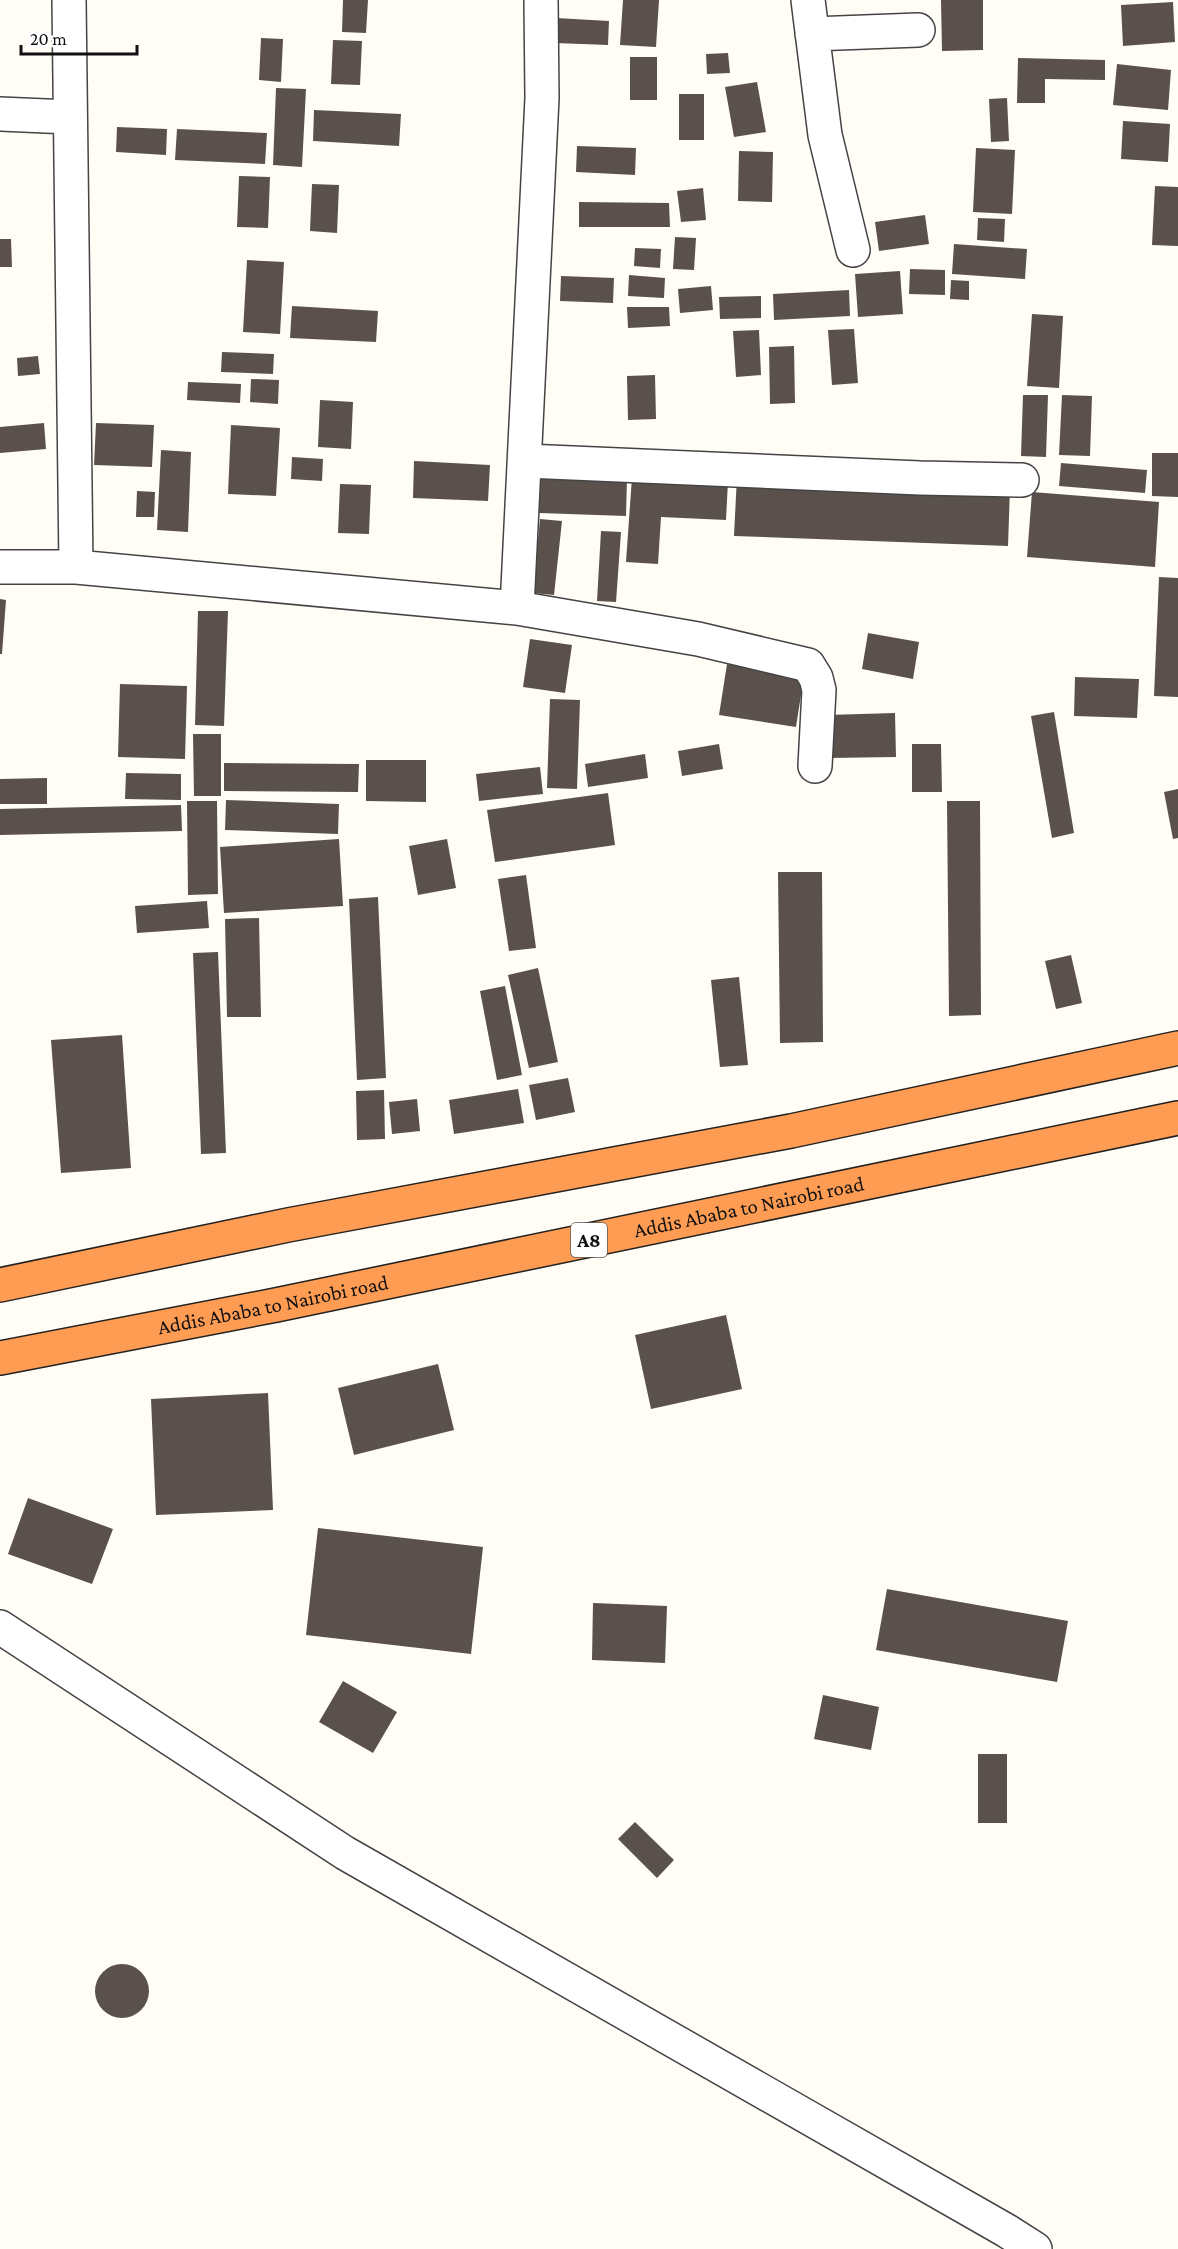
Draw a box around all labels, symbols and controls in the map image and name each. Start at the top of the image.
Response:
scale bar [21,18,136,56]
text: 20 m [30,29,67,49]
street label: Addis Ababa to Nairobi road [632,1171,866,1243]
road number: A8 [571,1223,607,1257]
street label: Addis Ababa to Nairobi road [156,1270,390,1339]

